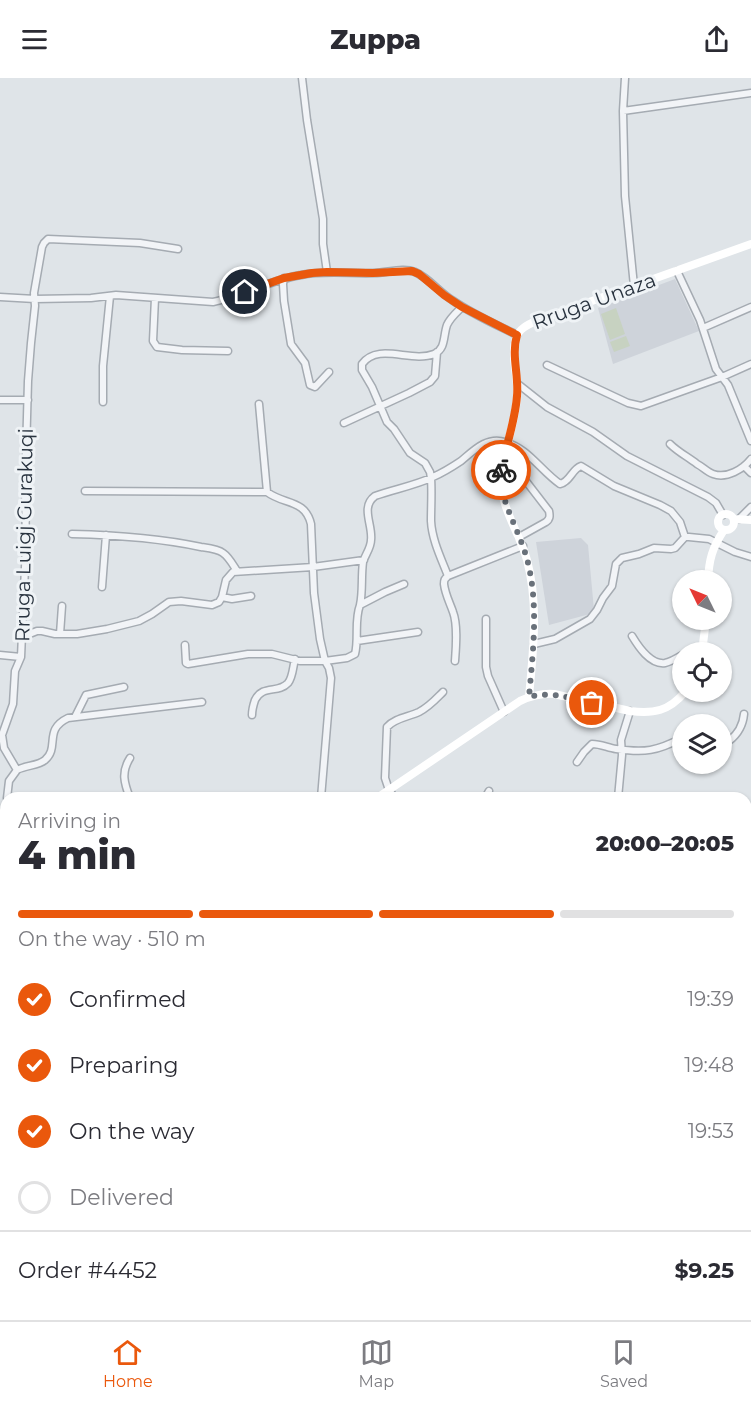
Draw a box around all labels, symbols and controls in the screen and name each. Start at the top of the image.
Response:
icon: menu [18,23,51,56]
text: Zuppa [330,23,421,56]
icon: share [700,23,733,56]
pin [219,266,270,317]
street label: Rruga Unaza [529,268,659,334]
icon: home [228,275,261,308]
street label: Rruga Luigj Gurakuqi [10,428,38,642]
courier [471,440,531,500]
icon: bike [485,454,518,487]
north arrow [672,570,732,630]
map controls [672,570,732,774]
button: locate [672,642,732,702]
pin [566,677,617,728]
icon: bag [575,686,608,719]
button: layers [672,714,732,774]
text: Arriving in [18,809,121,833]
text: 20:00–20:05 [596,830,734,857]
text: 4 min [18,831,137,879]
text: On the way · 510 m [18,927,206,951]
icon: check [18,983,51,1016]
text: Confirmed [69,986,186,1013]
text: 19:39 [687,987,734,1011]
icon: check [18,1049,51,1082]
text: Preparing [69,1052,178,1079]
text: 19:48 [684,1053,734,1077]
icon: check [18,1115,51,1148]
text: On the way [69,1118,194,1145]
text: 19:53 [688,1119,734,1143]
text: Delivered [69,1184,174,1211]
text: Order #4452 [18,1257,157,1284]
text: $9.25 [674,1257,734,1284]
tab: Home [103,1336,153,1391]
tab: Map [359,1336,394,1391]
tab: Saved [600,1336,648,1391]

